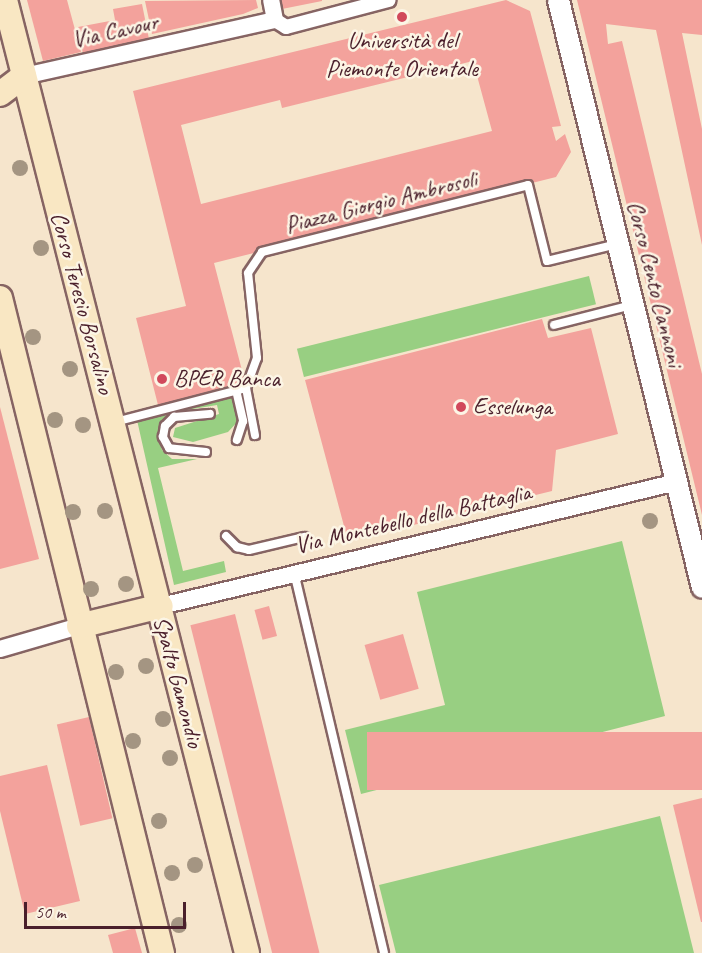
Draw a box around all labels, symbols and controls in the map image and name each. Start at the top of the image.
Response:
street label: Via Cavour [69,8,161,54]
marker: Università del Piemonte Orientale [395,10,409,24]
place label: Università del Piemonte Orientale [326,27,478,83]
street label: Piazza Giorgio Ambrosoli [283,164,479,240]
street label: Corso Cento Cannoni [620,198,690,370]
street label: Corso Teresio Borsalino [44,209,120,397]
place label: BPER Banca [174,365,280,393]
marker: BPER Banca [155,372,169,386]
place label: Esselunga [473,393,552,421]
marker: Esselunga [454,400,468,414]
street label: Via Montebello della Battaglia [292,478,534,560]
street label: Spalto Gamondio [147,613,209,751]
scale bar [27,890,189,928]
text: 50 m [35,901,66,923]

